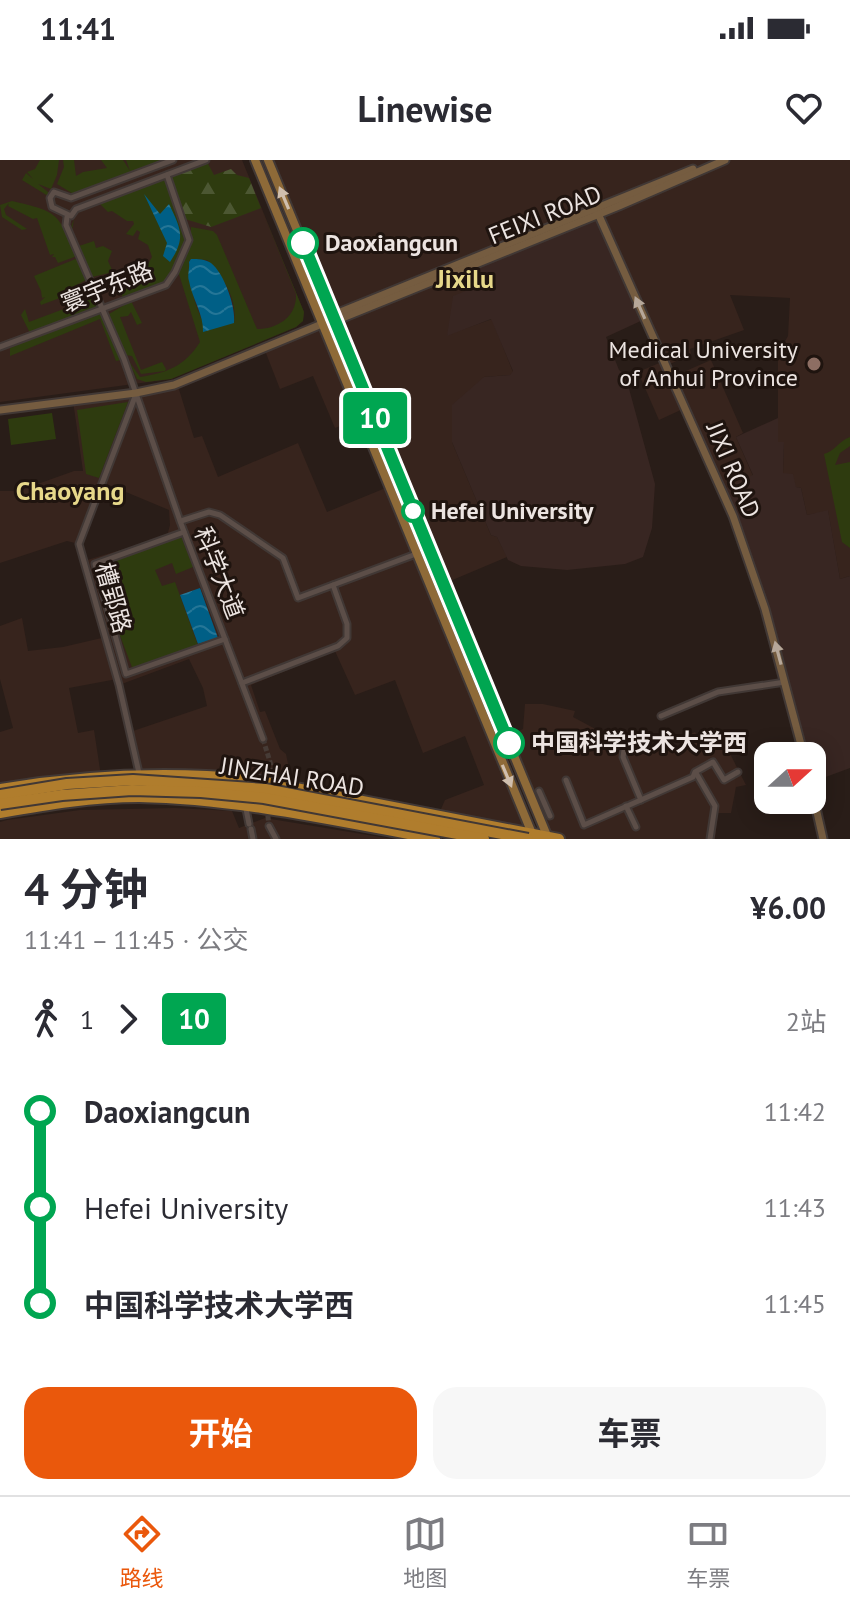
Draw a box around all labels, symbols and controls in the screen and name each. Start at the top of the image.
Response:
text: 11:41 [40,9,116,48]
text: Linewise [357,85,493,132]
icon: back [24,86,68,130]
icon: heart [782,86,826,130]
street label: FEIXI ROAD [484,178,606,251]
one-way arrow [277,186,290,210]
place label: Daoxiangcun [325,227,458,258]
marker: Daoxiangcun [288,228,318,258]
street label: 寰宇东路 [57,254,157,319]
district label: Jixilu [435,262,494,295]
one-way arrow [633,297,647,320]
place label: Medical University of Anhui Province [609,334,798,393]
marker: Medical University of Anhui Province [805,355,823,373]
line badge: 10 [339,392,411,444]
text: 10 [359,399,391,436]
street label: JIXI ROAD [699,416,767,522]
district label: Chaoyang [16,474,124,507]
place label: Hefei University [431,495,594,526]
marker: Hefei University [402,500,424,522]
street label: 科学大道 [188,522,251,623]
street label: 槽郢路 [89,559,138,637]
one-way arrow [771,641,784,665]
place label: 中国科学技术大学西 [531,727,747,758]
marker: 中国科学技术大学西 [494,728,524,758]
north arrow [754,742,826,814]
map controls [754,742,826,814]
street label: JINZHAI ROAD [217,750,366,803]
one-way arrow [501,765,514,789]
text: 4 分钟 [24,860,148,917]
text: ¥6.00 [751,888,826,927]
text: 11:41 – 11:45 · 公交 [24,923,248,956]
icon: walk [24,997,68,1041]
icon: forward [106,997,150,1041]
text: 10 [178,1000,210,1037]
text: 1 [80,1003,94,1036]
text: 2站 [786,1005,826,1038]
text: Daoxiangcun [84,1092,250,1131]
text: 11:42 [764,1095,826,1128]
text: Hefei University [84,1188,288,1227]
text: 11:43 [764,1191,826,1224]
text: 中国科学技术大学西 [84,1285,354,1324]
text: 11:45 [764,1287,826,1320]
button: 开始 [24,1387,417,1479]
button: 车票 [433,1387,826,1479]
tab: 路线 [120,1512,164,1592]
tab: 地图 [403,1512,447,1592]
tab: 车票 [686,1512,730,1592]

